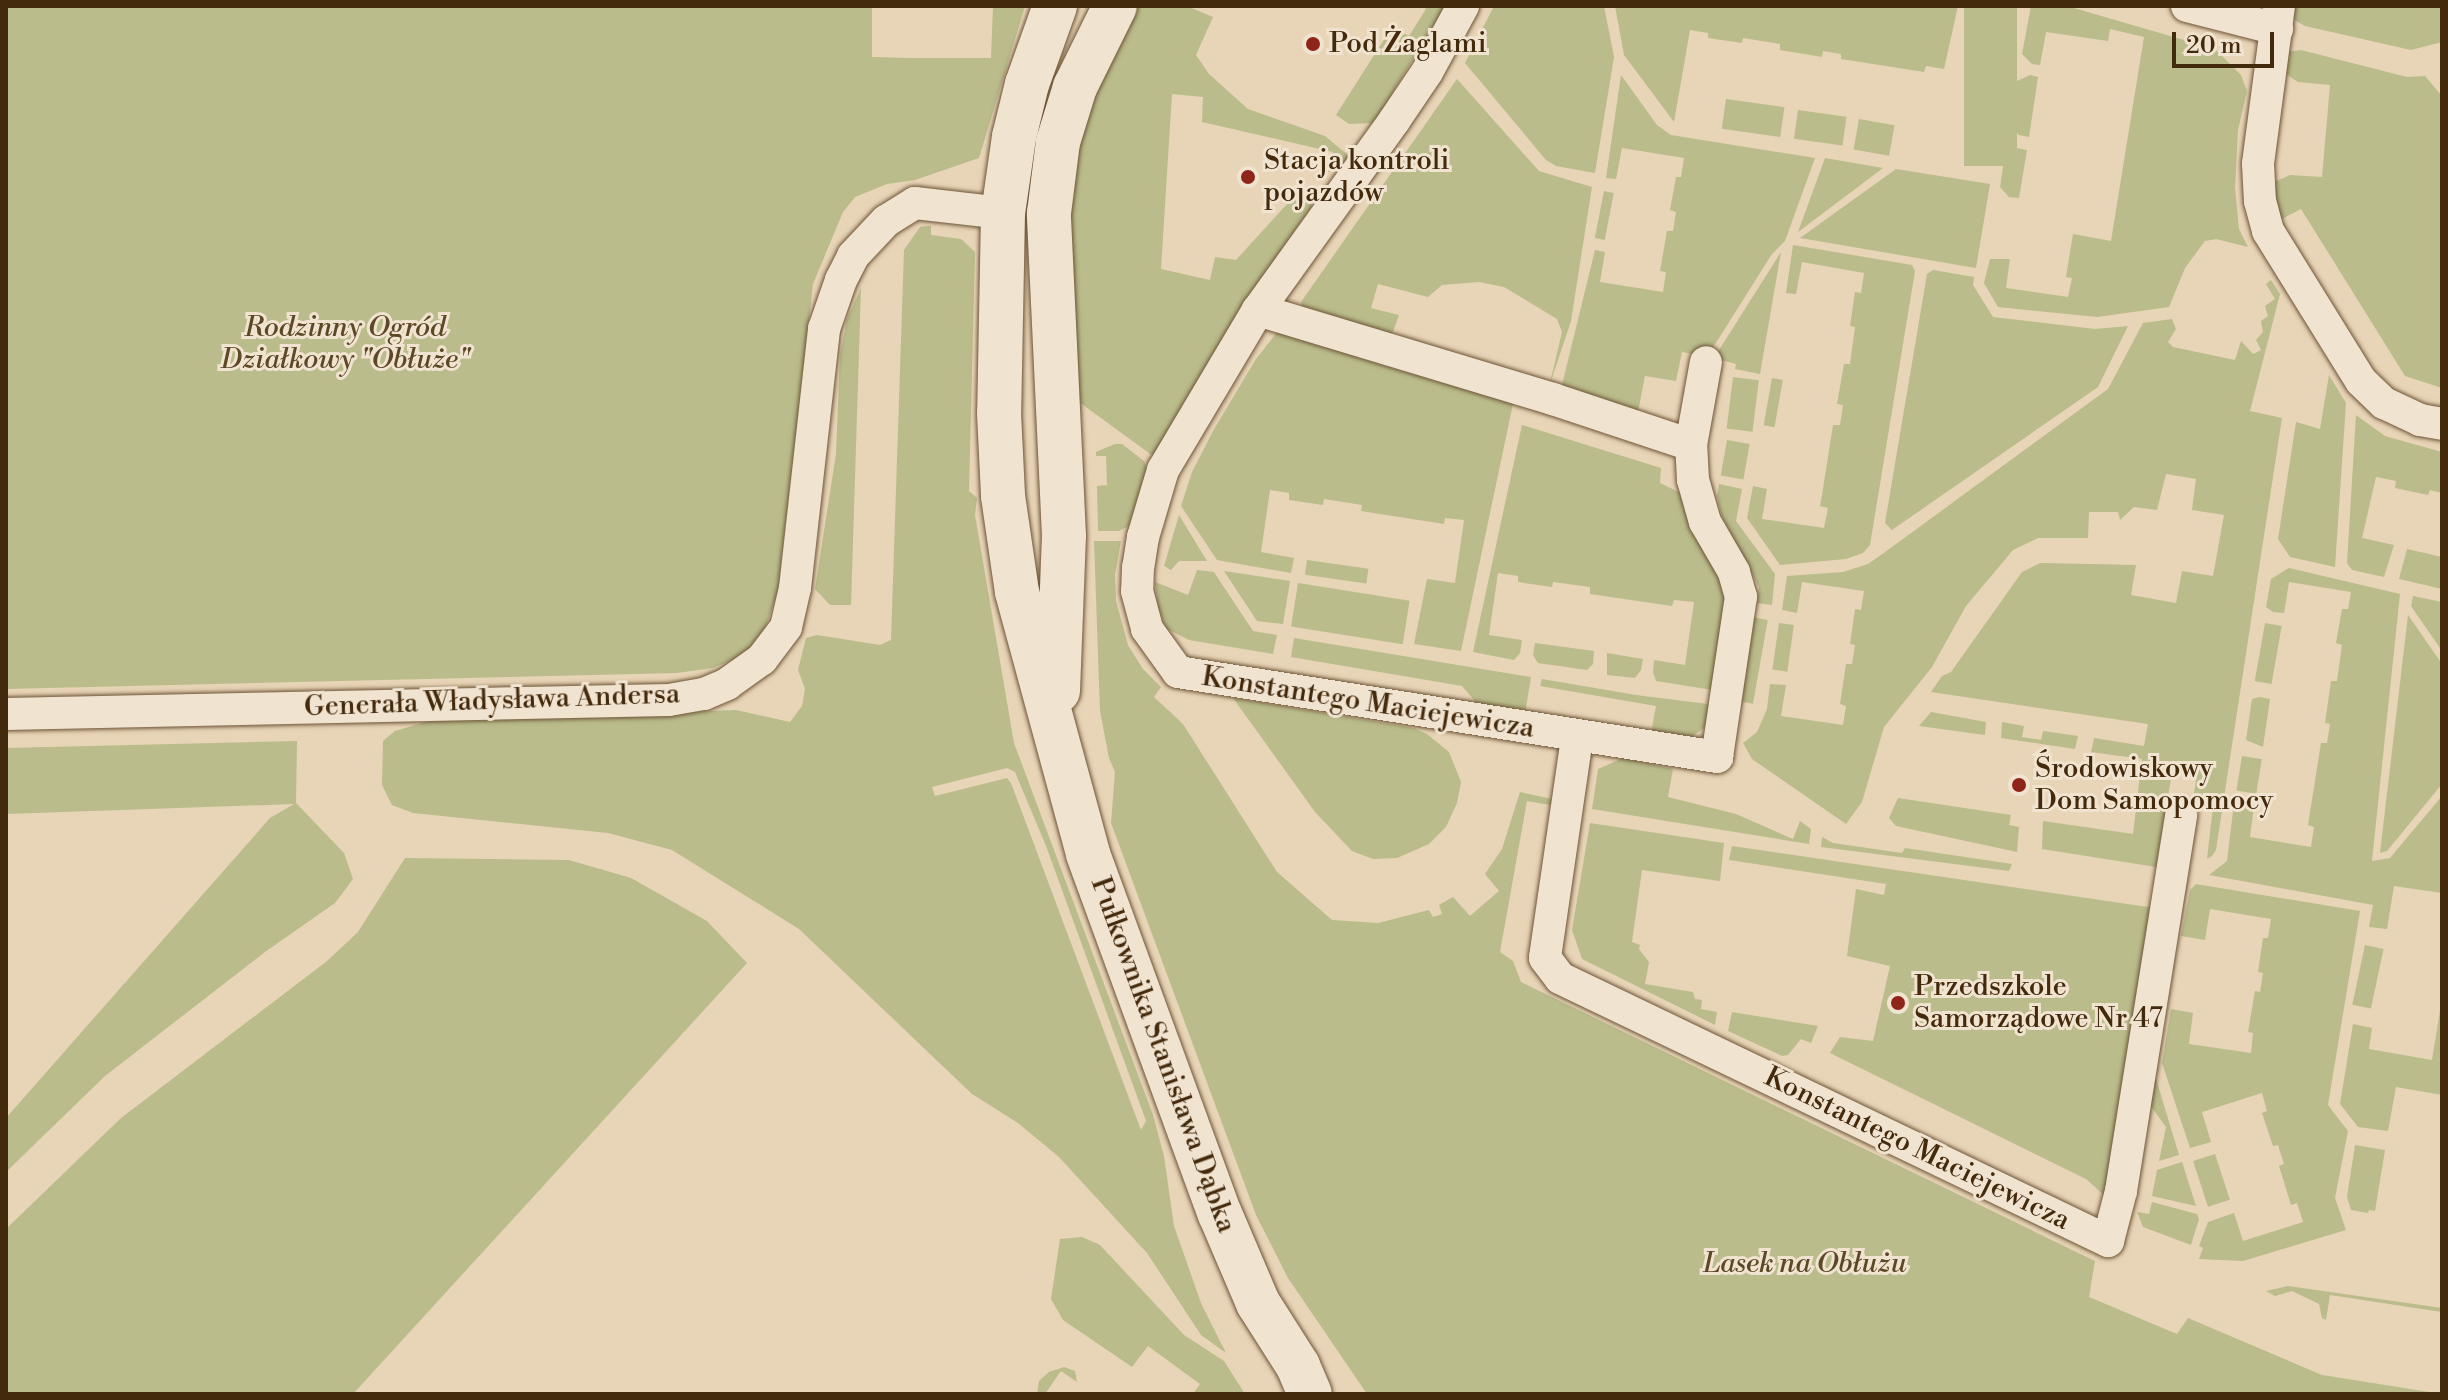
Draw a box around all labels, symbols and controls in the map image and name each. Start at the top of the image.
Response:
scale bar [2176,16,2278,66]
place label: Pod Żaglami [1329,27,1487,61]
text: 20 m [2186,31,2242,61]
marker: Pod Żaglami [1304,35,1322,53]
place label: Stacja kontroli pojazdów [1264,144,1450,210]
marker: Stacja kontroli pojazdów [1239,168,1257,186]
park label: Rodzinny Ogród Działkowy "Obłuże" [221,311,469,377]
street label: Konstantego Maciejewicza [1199,660,1537,746]
street label: Generała Władysława Andersa [303,678,681,724]
place label: Środowiskowy Dom Samopomocy [2035,752,2273,818]
marker: Środowiskowy Dom Samopomocy [2010,776,2028,794]
street label: Pułkownika Stanisława Dąbka [1083,873,1243,1237]
place label: Przedszkole Samorządowe Nr 47 [1914,970,2163,1036]
marker: Przedszkole Samorządowe Nr 47 [1889,994,1907,1012]
street label: Konstantego Maciejewicza [1759,1060,2075,1238]
park label: Lasek na Obłużu [1703,1247,1907,1281]

